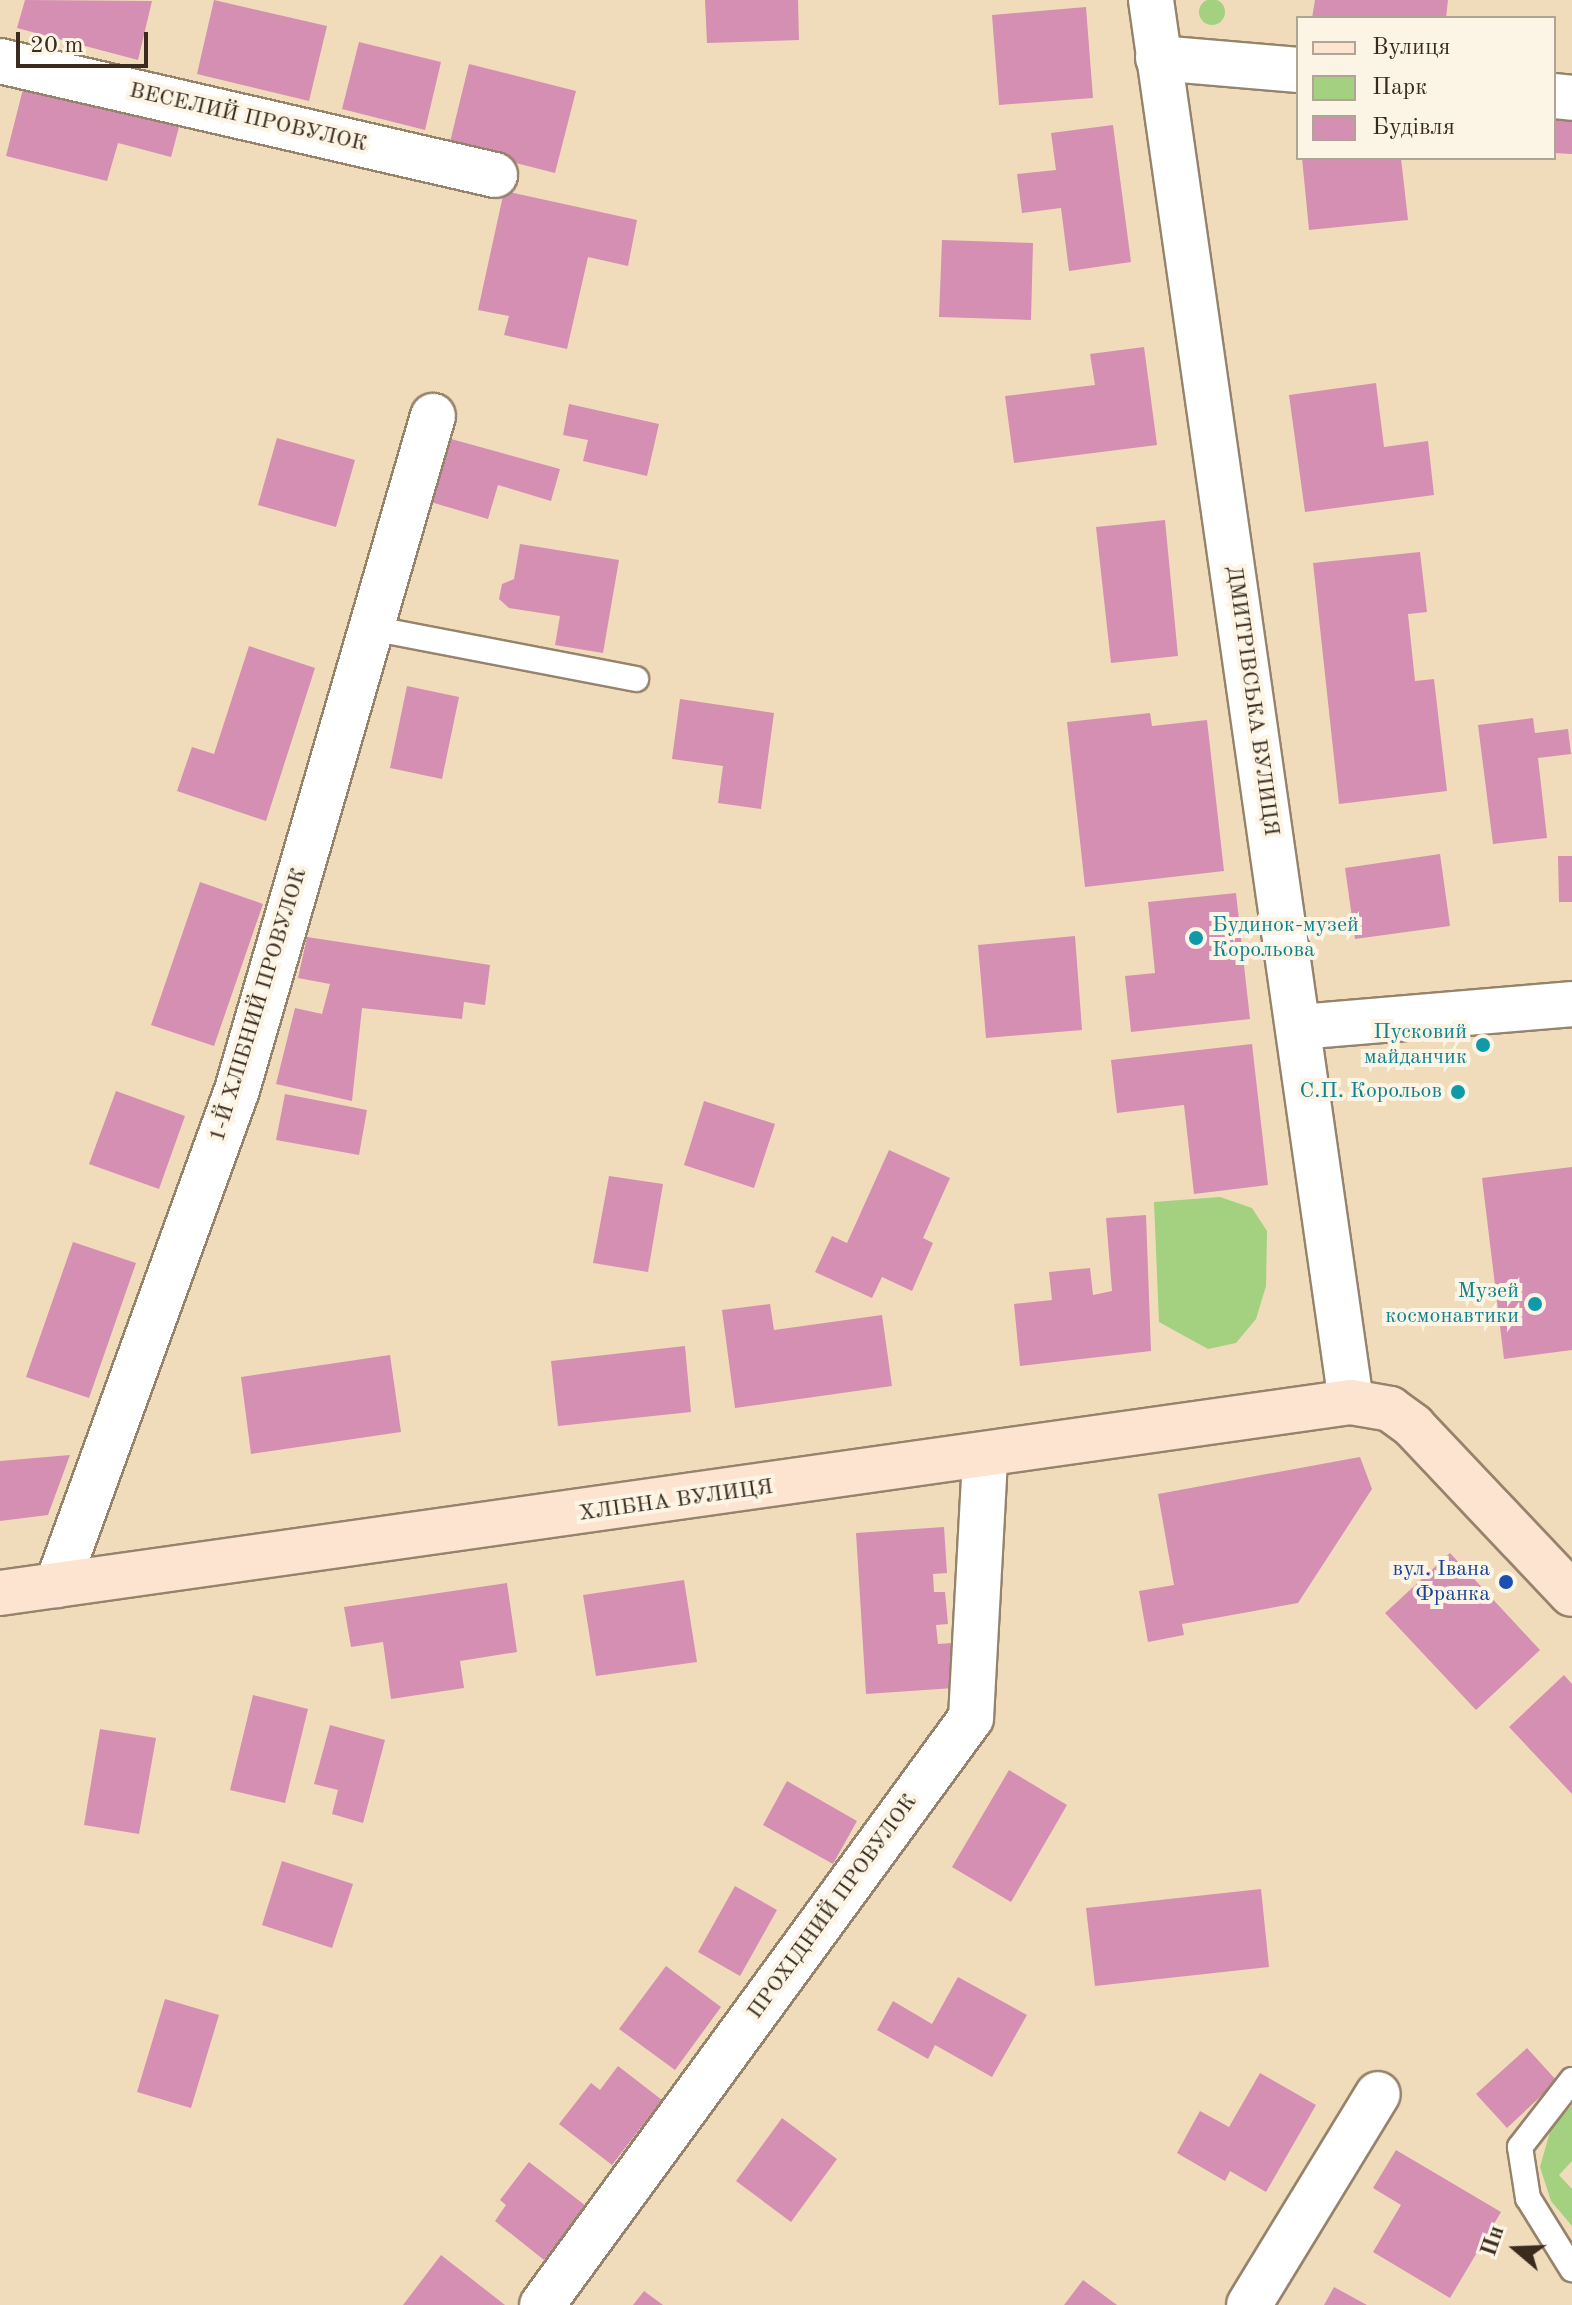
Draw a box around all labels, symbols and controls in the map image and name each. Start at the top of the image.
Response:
scale bar [20,16,152,66]
legend [1296,16,1556,160]
text: 20 m [30,34,84,58]
text: Вулиця [1372,36,1451,60]
text: Парк [1372,76,1427,100]
street label: ВЕСЕЛИЙ ПРОВУЛОК [127,78,369,158]
text: Будівля [1372,116,1455,140]
street label: ДМИТРІВСЬКА ВУЛИЦЯ [1220,564,1284,838]
street label: 1-Й ХЛІБНИЙ ПРОВУЛОК [205,865,313,1145]
place label: Будинок-музей Корольова [1212,912,1359,964]
marker: Будинок-музей Корольова [1187,929,1205,947]
place label: Пусковий майданчик [1364,1019,1467,1070]
marker: Пусковий майданчик [1474,1036,1492,1054]
place label: С.П. Корольов [1299,1079,1442,1105]
marker: С.П. Корольов [1449,1083,1467,1101]
place label: Музей космонавтики [1385,1278,1519,1330]
marker: Музей космонавтики [1526,1295,1544,1313]
street label: ХЛІБНА ВУЛИЦЯ [577,1474,775,1528]
place label: вул. Івана Франка [1393,1556,1490,1608]
marker: вул. Івана Франка [1497,1573,1515,1591]
street label: ПРОХІДНИЙ ПРОВУЛОК [743,1789,923,2025]
north arrow [1476,2209,1556,2289]
text: Пн [1478,2223,1509,2259]

